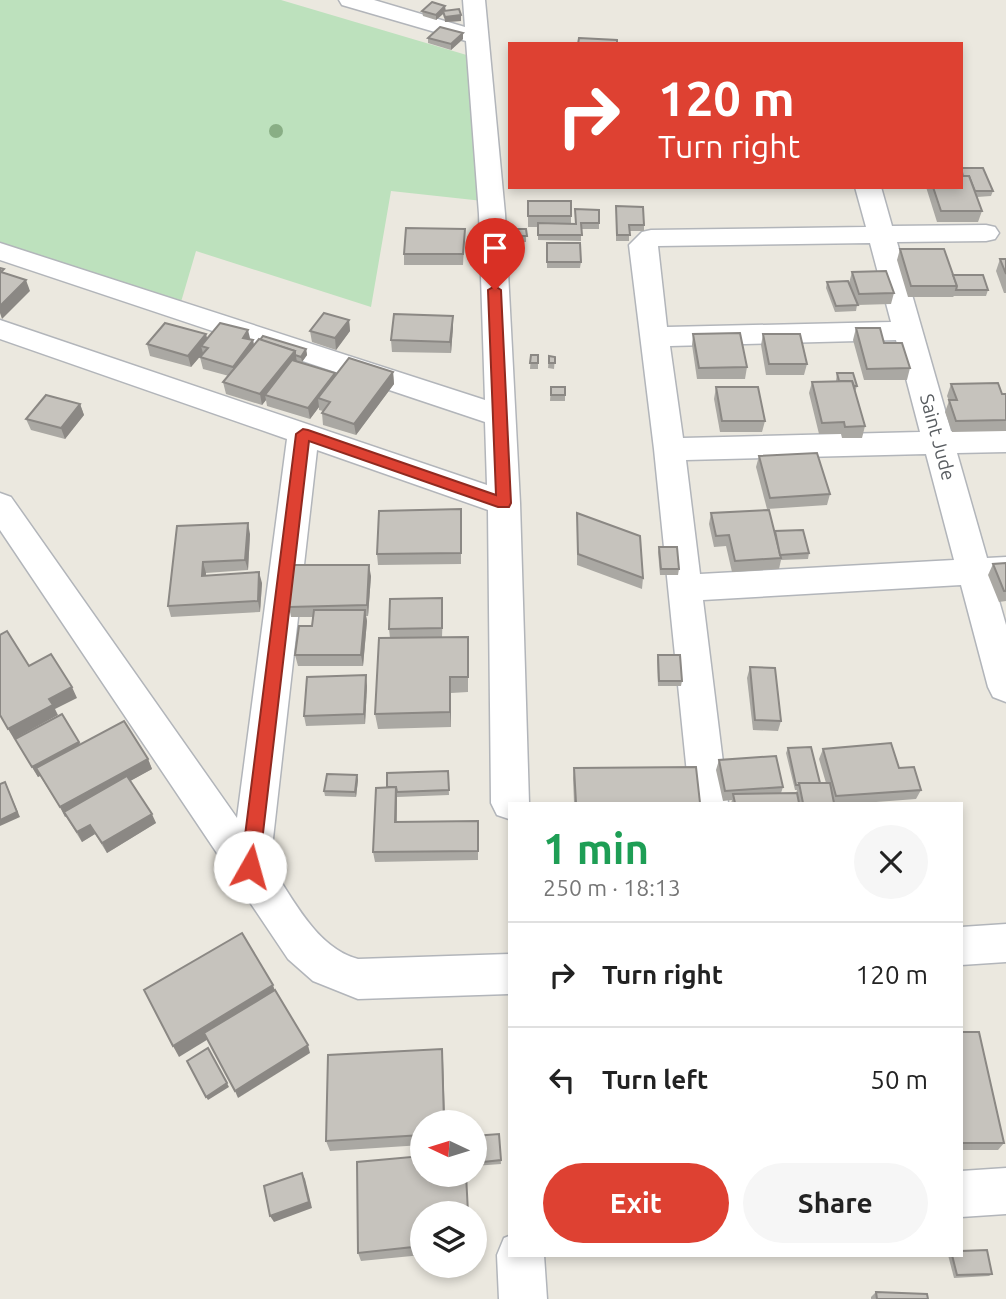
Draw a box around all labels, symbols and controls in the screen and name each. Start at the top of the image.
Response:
icon: right [543,70,634,161]
text: 120 m [658,70,795,125]
text: Turn right [658,128,800,164]
pin [465,218,525,290]
icon: arrive [476,229,514,267]
street label: Saint Jude [916,391,960,483]
text: 1 min [543,825,649,872]
button: close [854,825,928,899]
position arrow [213,830,287,904]
text: 250 m · 18:13 [543,875,681,900]
icon: right [543,956,581,994]
text: Turn right [602,960,723,989]
text: 120 m [856,960,928,989]
icon: left [543,1061,581,1099]
text: Turn left [602,1065,708,1094]
text: 50 m [870,1065,928,1094]
north arrow [410,1110,486,1186]
map controls [410,1110,487,1278]
button: Exit [543,1163,729,1243]
button: Share [743,1163,928,1243]
button: layers [410,1201,487,1278]

